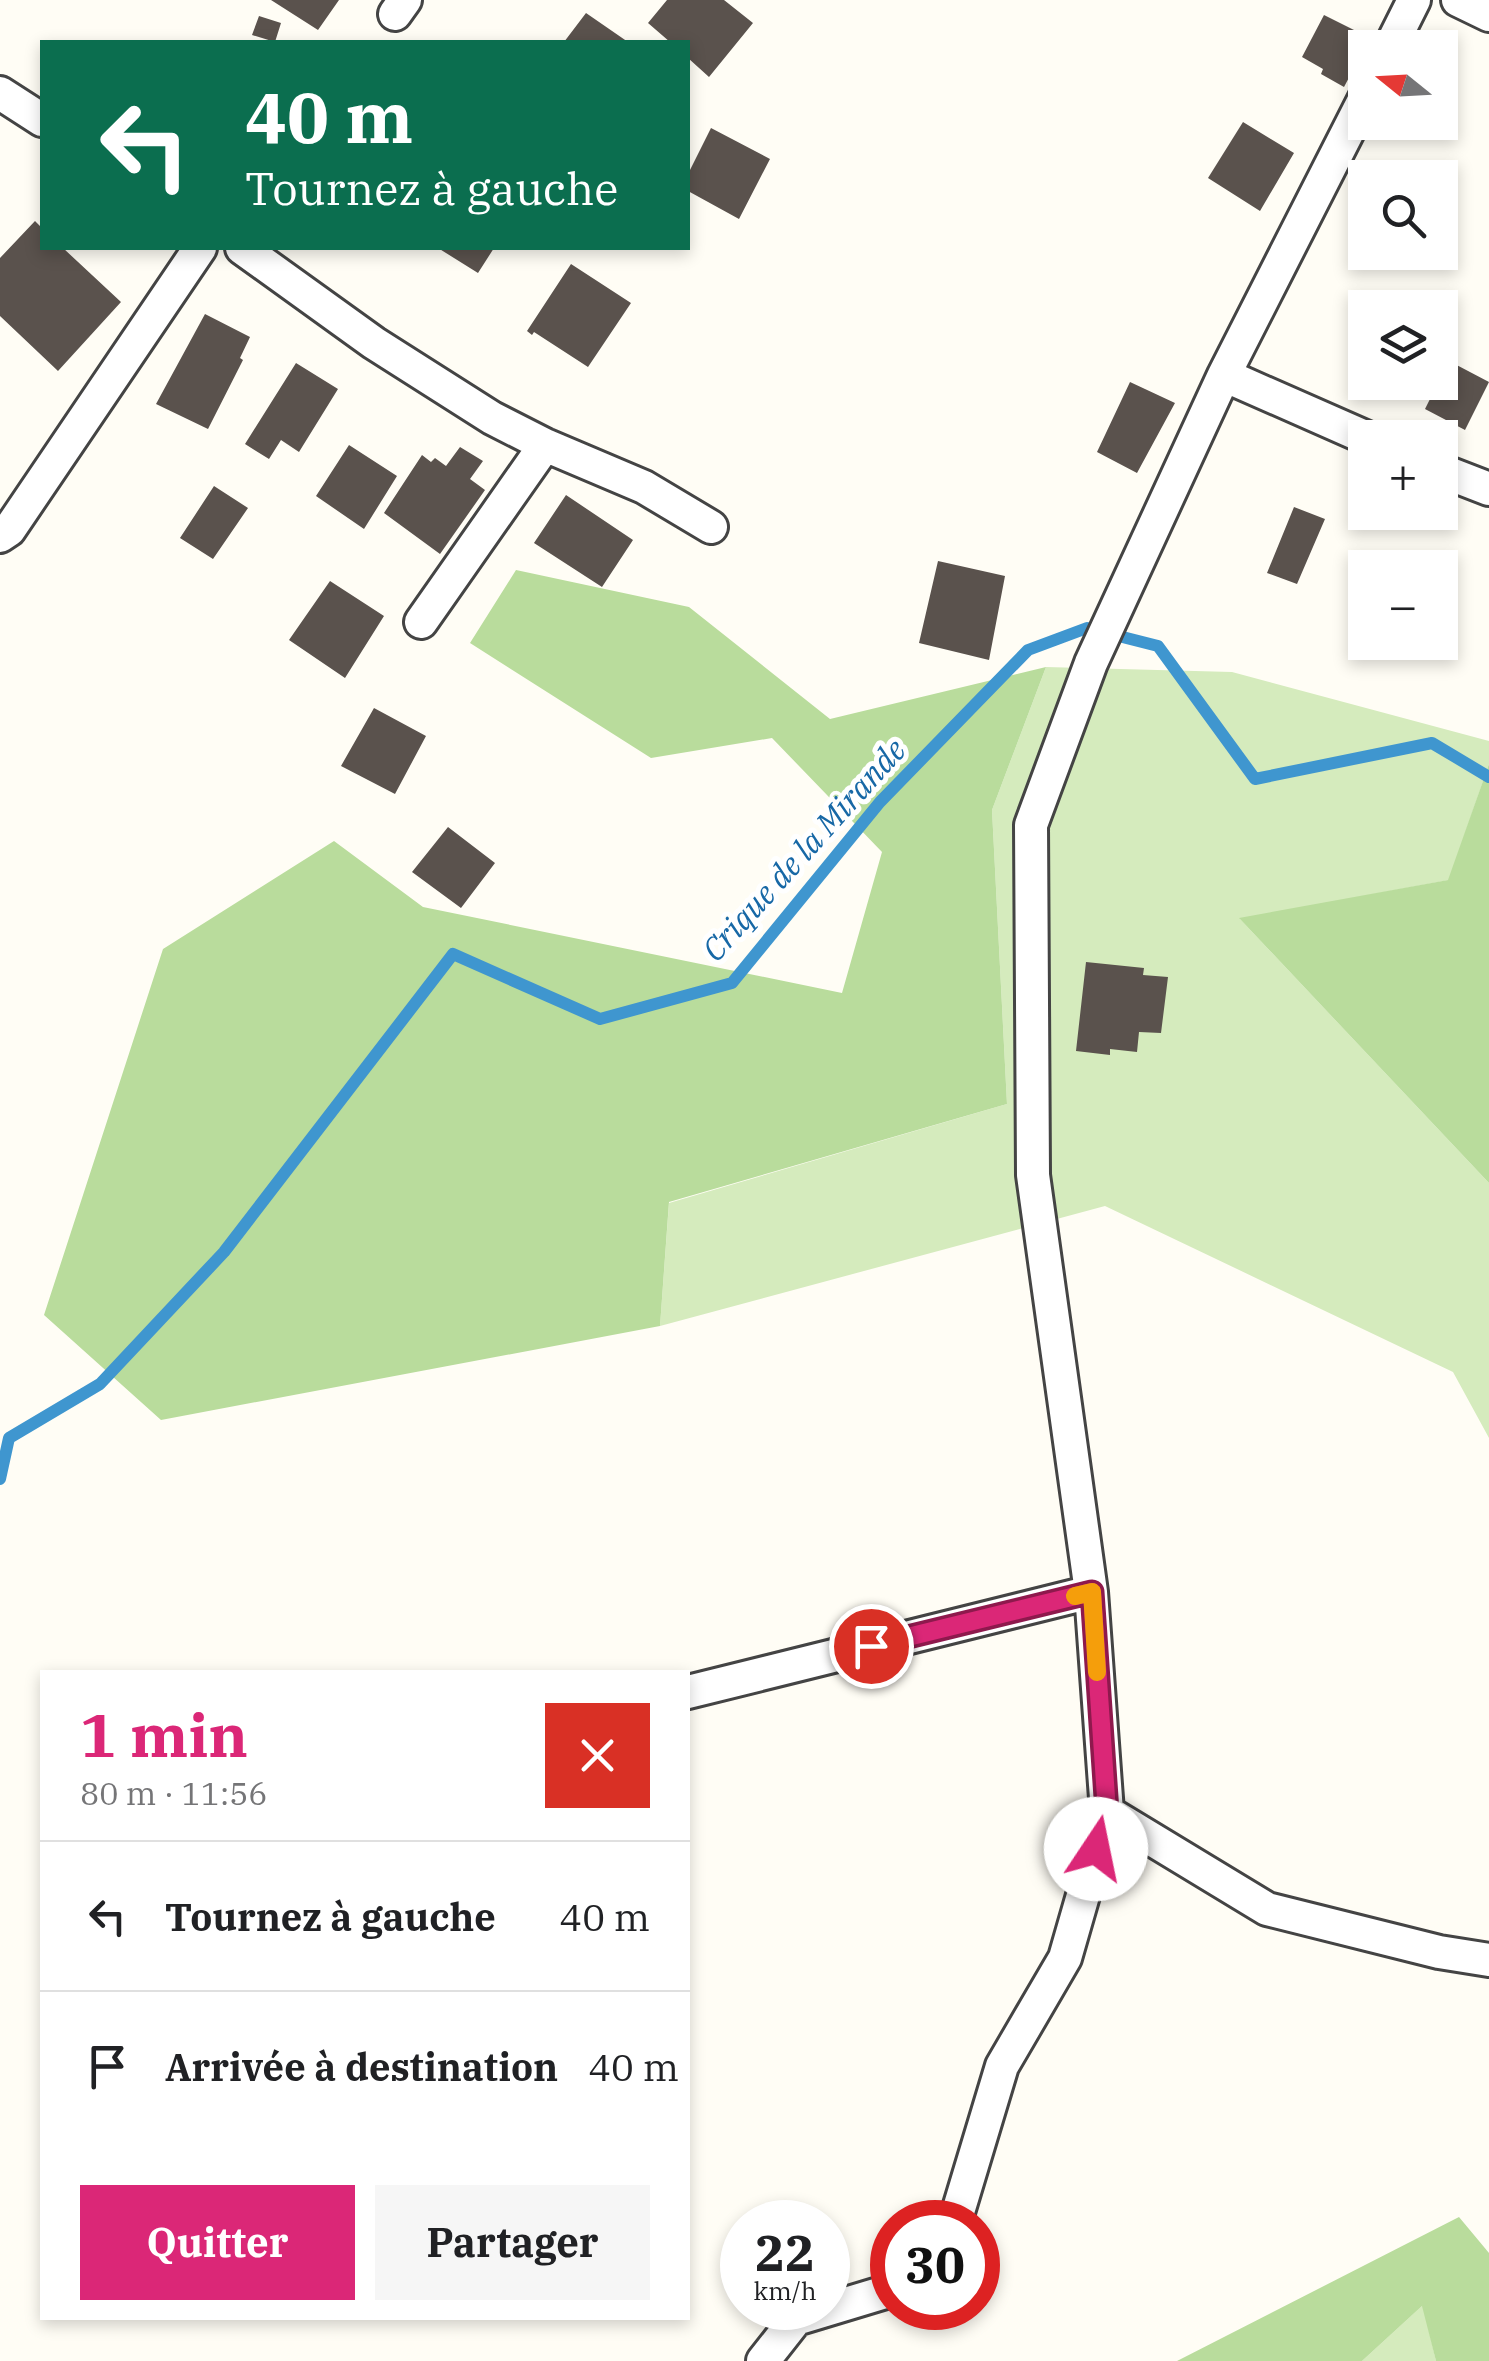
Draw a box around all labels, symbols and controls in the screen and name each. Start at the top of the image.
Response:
north arrow [1348,30,1458,140]
map controls [1348,30,1458,660]
text: 40 m [245,71,413,162]
icon: left [80,80,210,210]
text: Tournez à gauche [245,159,618,217]
button: search [1348,160,1458,270]
button: layers [1348,290,1458,400]
button: + [1348,420,1458,530]
button: − [1348,550,1458,660]
water label: Crique de la Mirande [692,729,914,969]
pin [829,1604,914,1689]
icon: arrive [844,1619,899,1674]
text: 1 min [80,1695,248,1774]
button: close [545,1703,650,1808]
text: 80 m · 11:56 [80,1772,268,1814]
position arrow [1044,1797,1148,1901]
icon: left [80,1889,135,1944]
text: Tournez à gauche [165,1892,496,1941]
text: 40 m [559,1892,650,1941]
icon: arrive [80,2039,135,2094]
text: Arrivée à destination [165,2042,558,2091]
text: 40 m [588,2042,679,2091]
button: Quitter [80,2185,355,2300]
button: Partager [375,2185,650,2300]
speed limit sign: 30 [870,2200,1000,2330]
text: 22 [755,2220,815,2285]
text: km/h [753,2274,817,2307]

